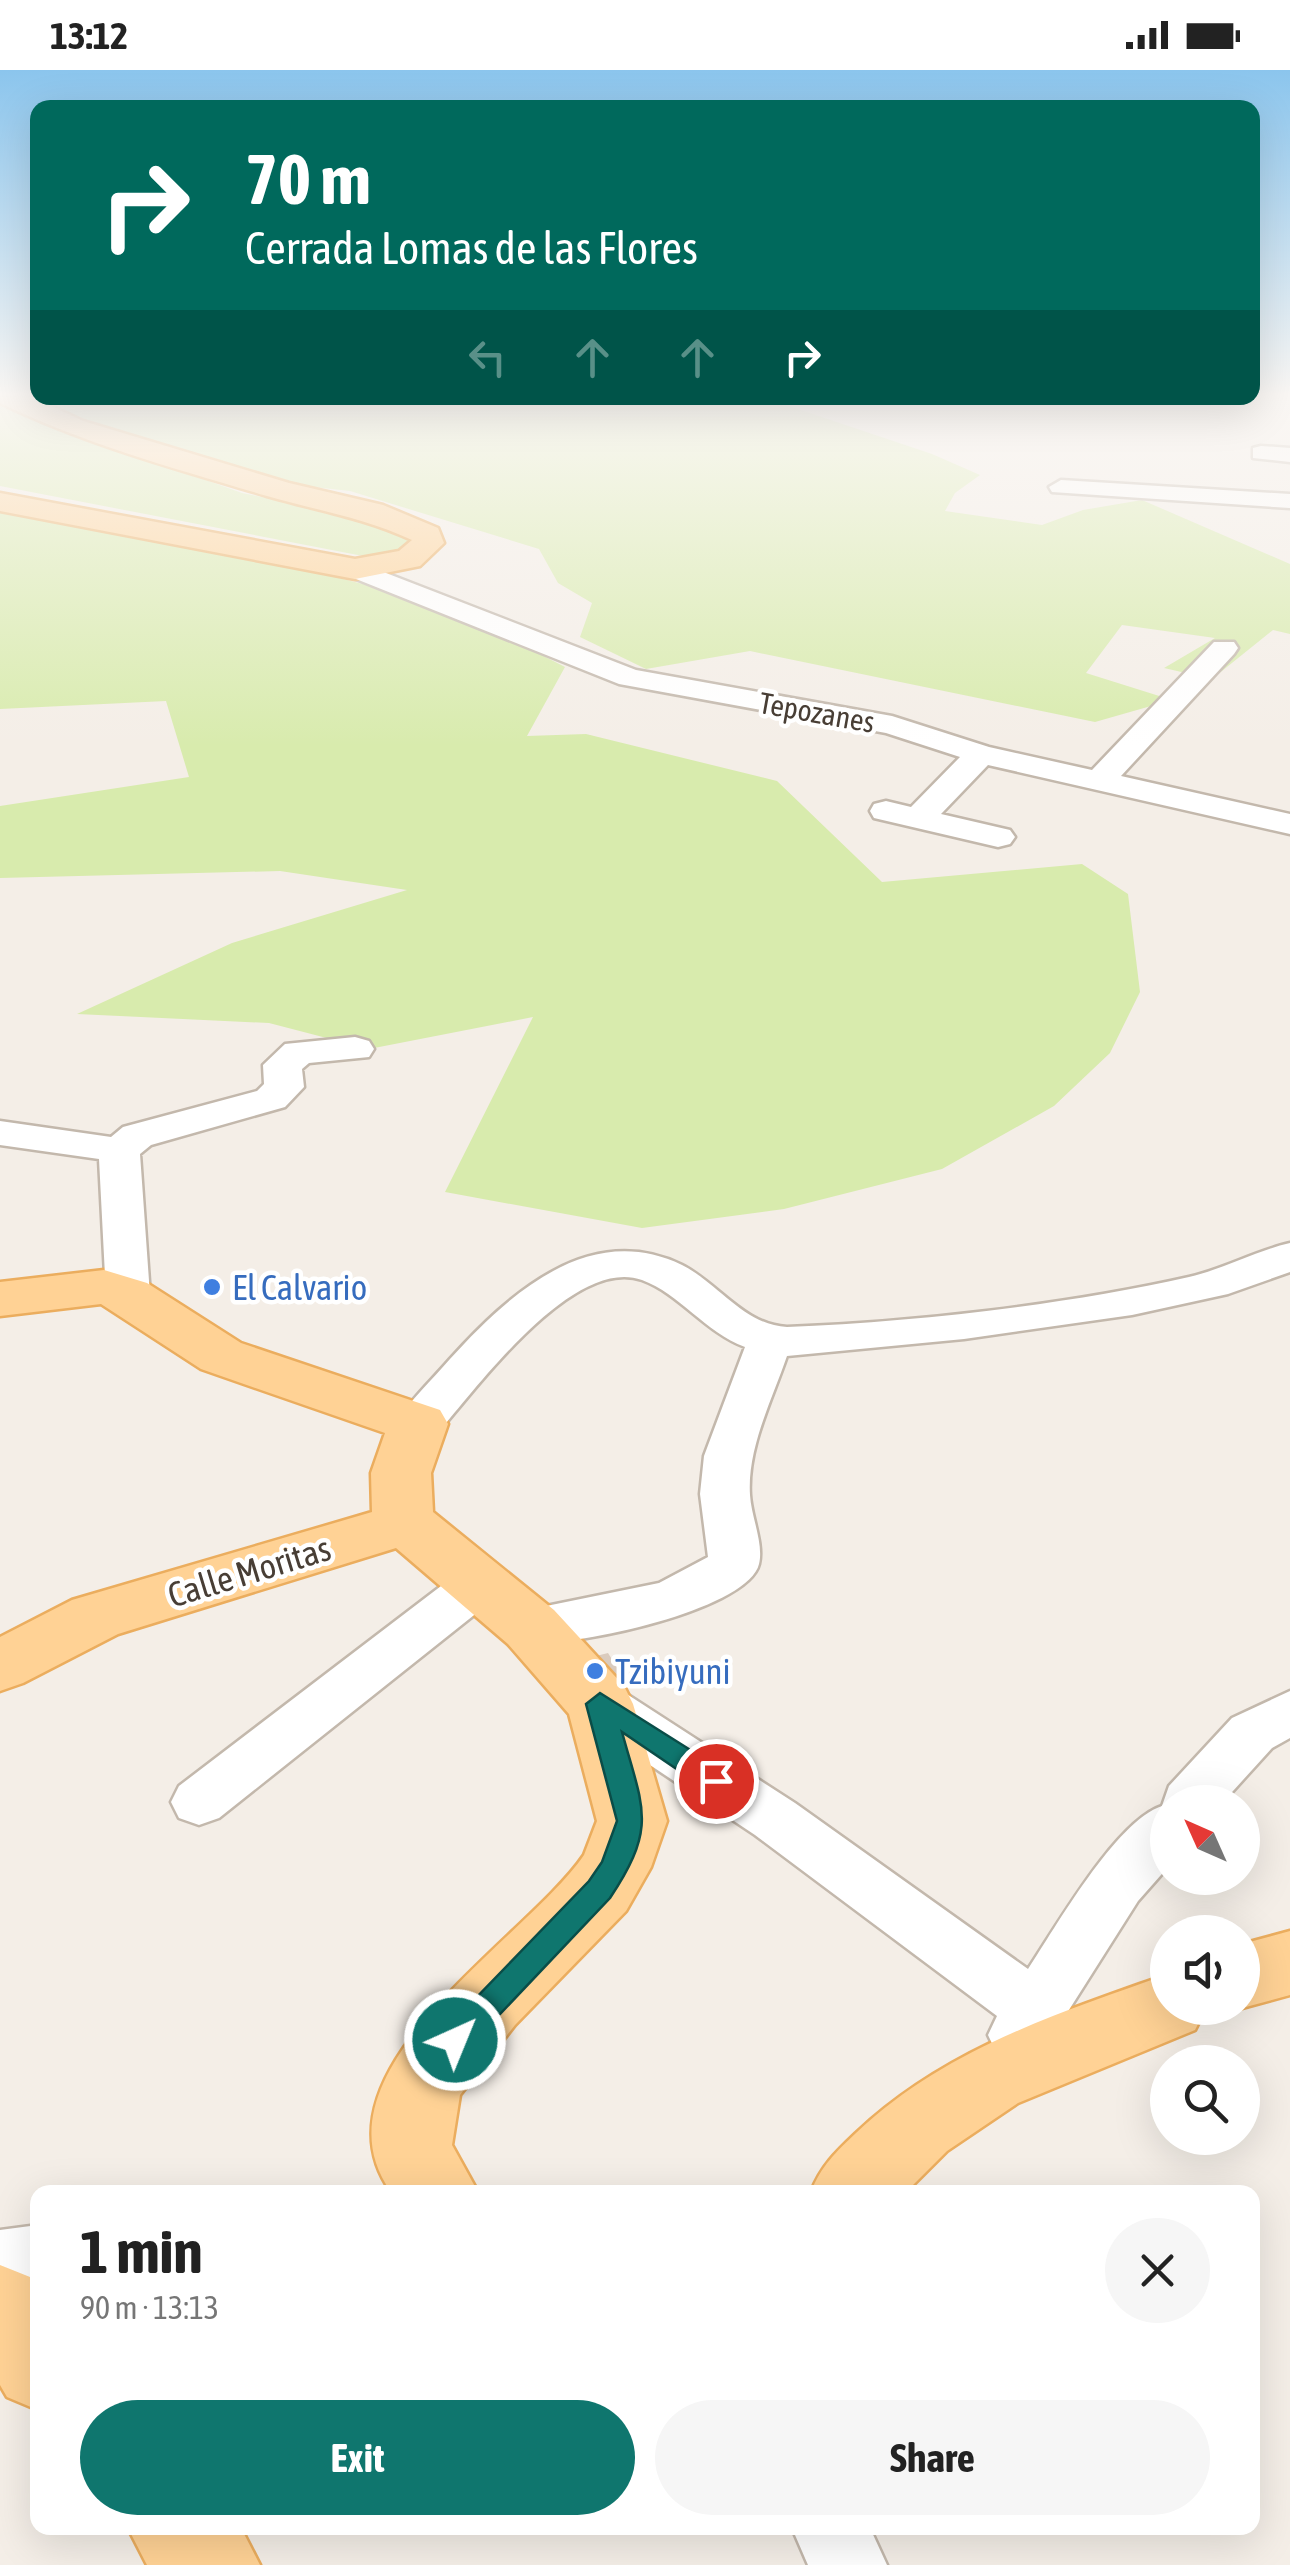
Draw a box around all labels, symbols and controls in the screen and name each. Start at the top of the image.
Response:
text: 13:12 [50,14,128,57]
text: 70 m [245,139,371,219]
icon: right [80,140,210,270]
text: Cerrada Lomas de las Flores [245,222,698,274]
icon: left [460,330,515,385]
icon: ahead [565,330,620,385]
icon: ahead [670,330,725,385]
icon: right [775,330,830,385]
street label: Tepozanes [757,685,877,739]
place label: El Calvario [232,1267,367,1307]
marker: El Calvario [201,1276,223,1298]
street label: Calle Moritas [163,1527,335,1615]
place label: Tzibiyuni [615,1651,731,1691]
marker: Tzibiyuni [584,1660,606,1682]
pin [674,1739,759,1824]
icon: arrive [689,1754,744,1809]
north arrow [1150,1785,1260,1895]
map controls [1150,1785,1260,2155]
button: sound [1150,1915,1260,2025]
position arrow [403,1988,507,2092]
button: search [1150,2045,1260,2155]
text: 1 min [80,2217,203,2286]
button: close [1105,2218,1210,2323]
text: 90 m · 13:13 [80,2289,219,2326]
button: Exit [80,2400,635,2515]
button: Share [655,2400,1210,2515]

